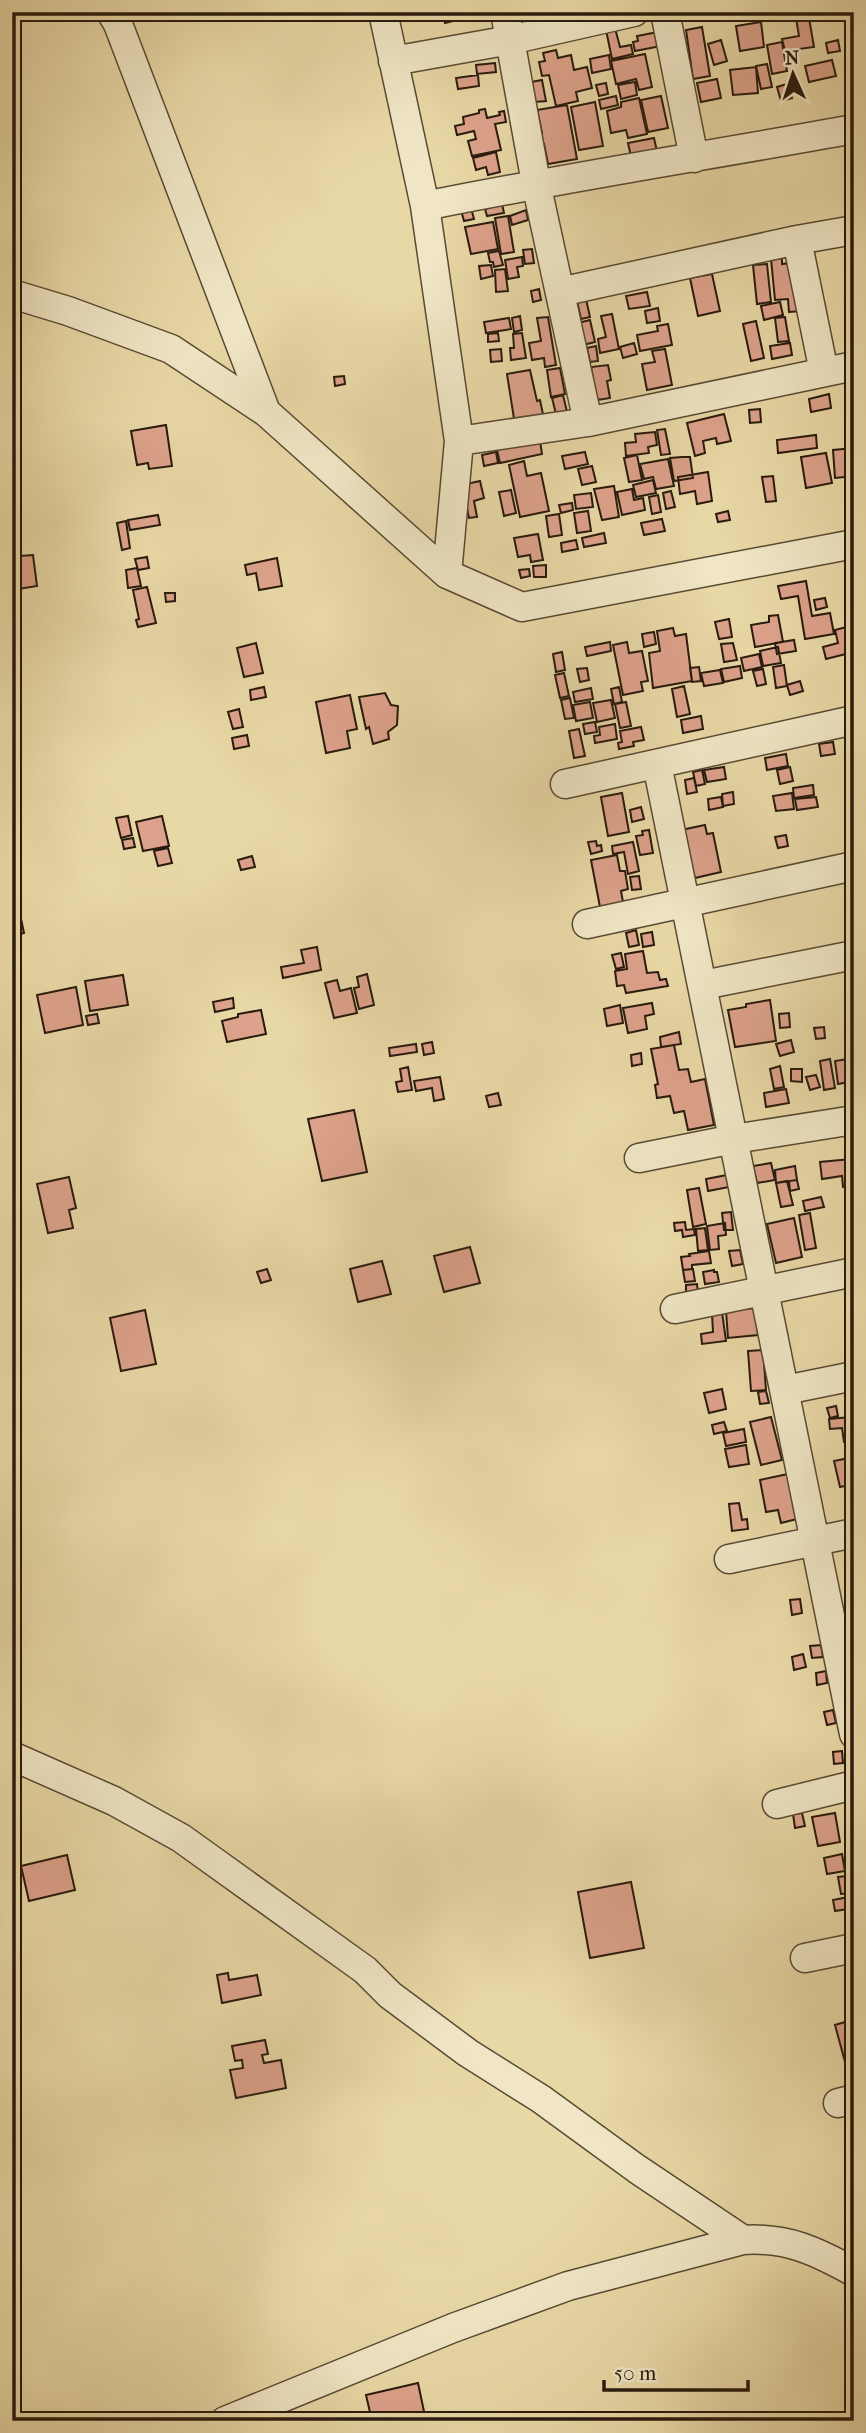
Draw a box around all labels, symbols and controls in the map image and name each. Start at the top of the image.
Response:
north arrow [758,38,828,108]
text: N [784,47,801,69]
scale bar [604,2349,747,2393]
text: 50 m [614,2361,657,2385]

